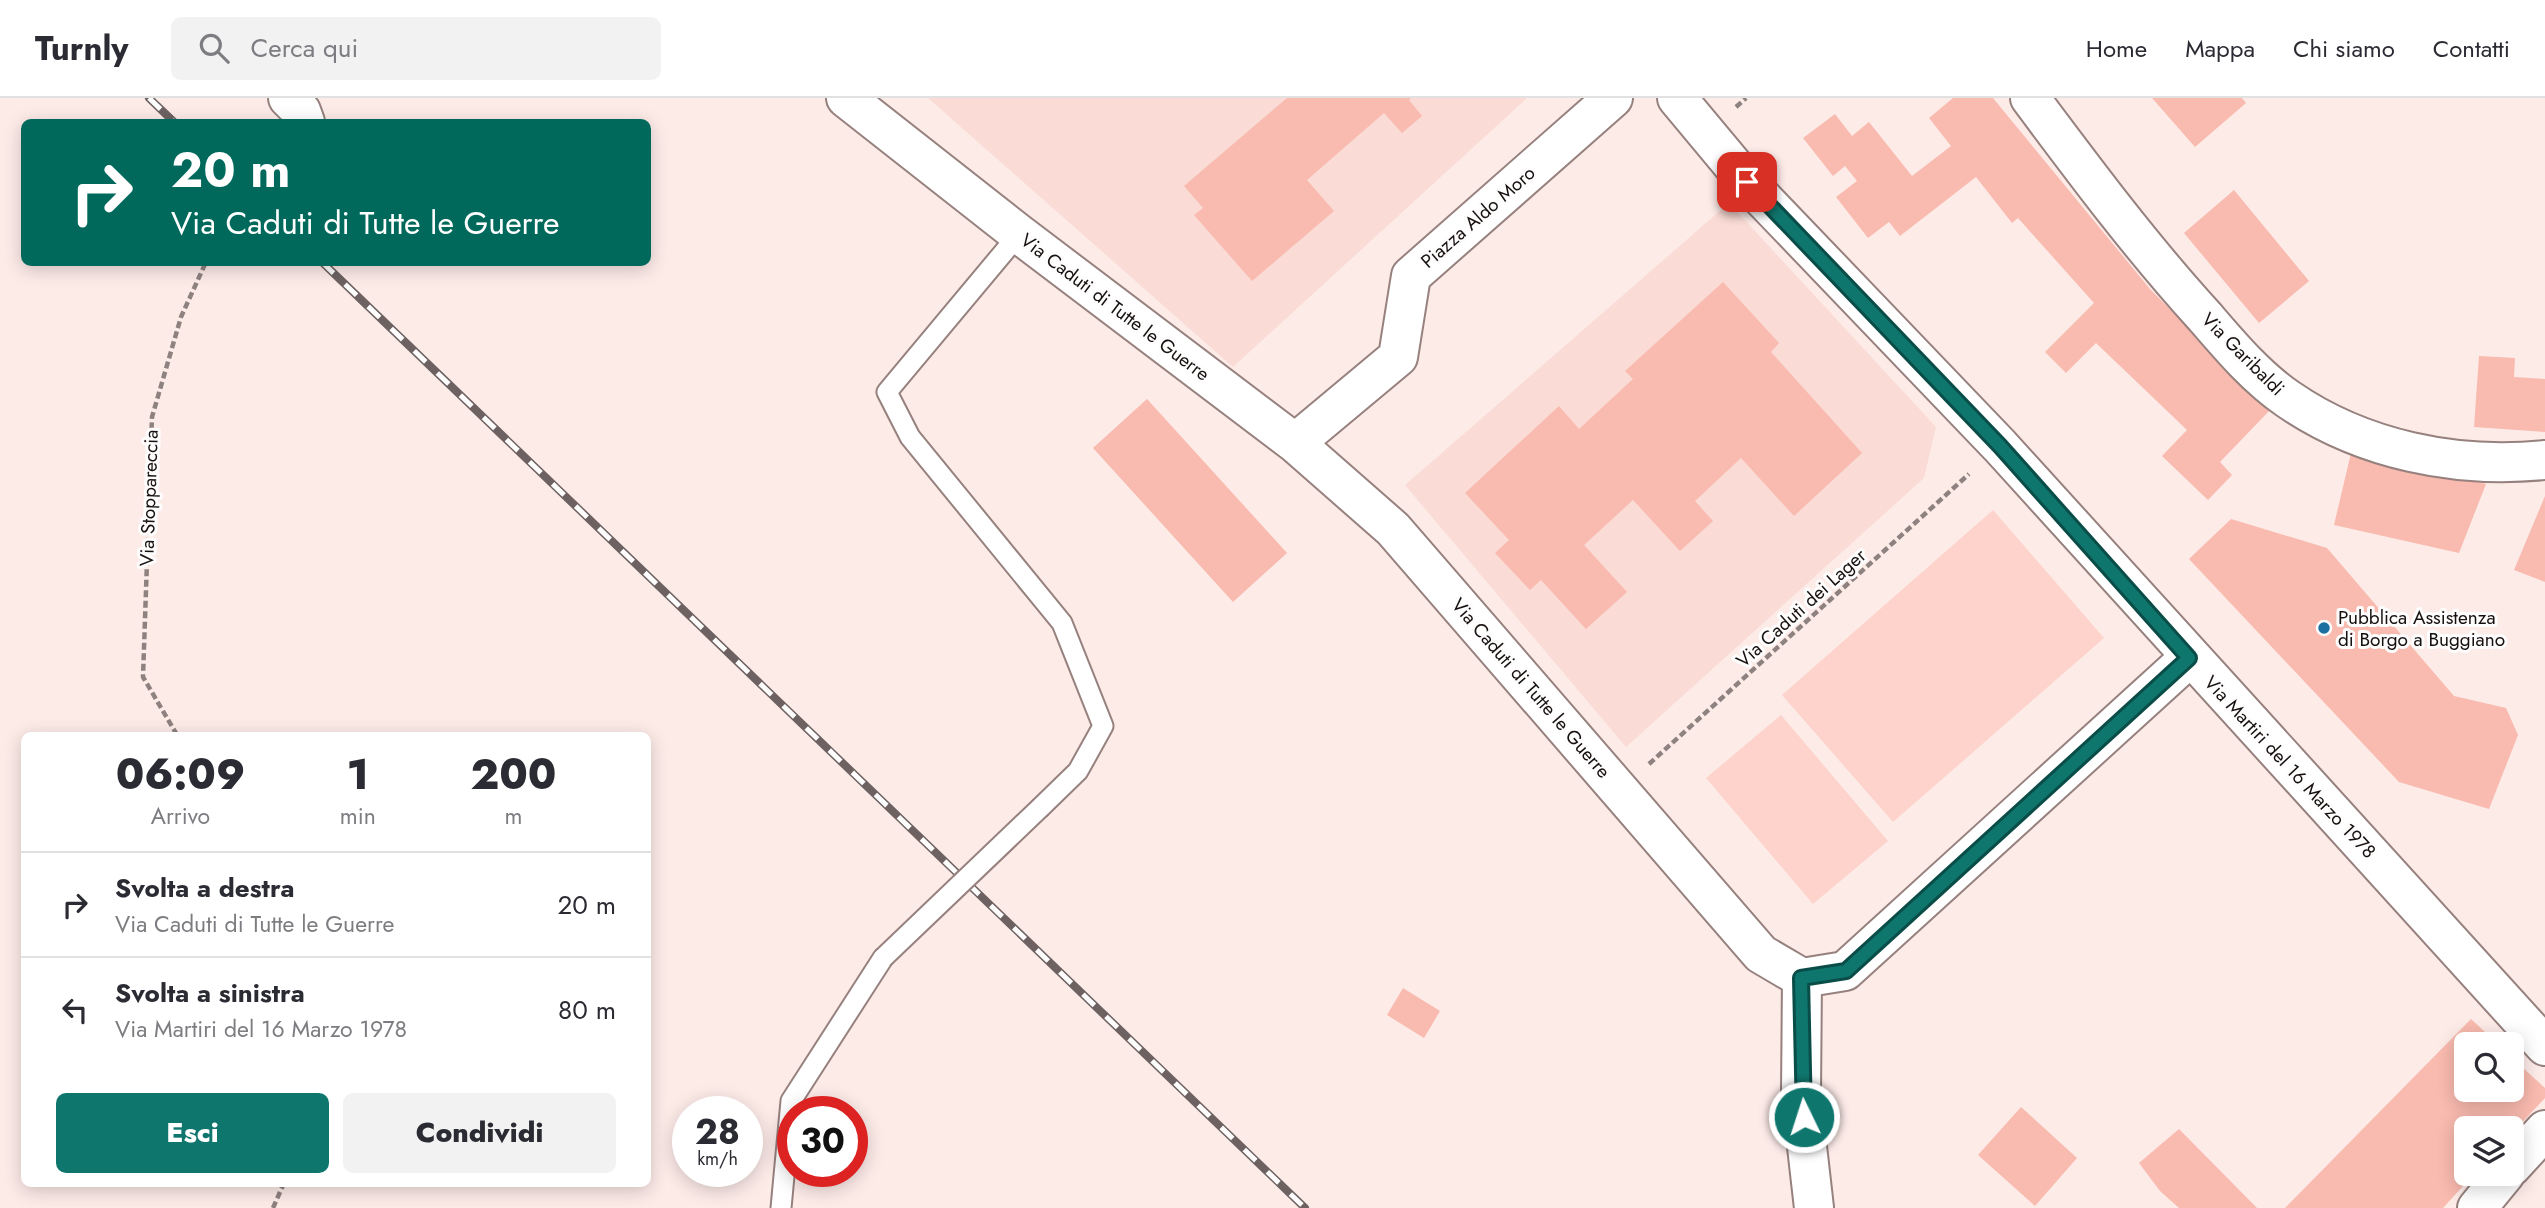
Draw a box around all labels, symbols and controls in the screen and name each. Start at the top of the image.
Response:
search box [171,17,661,80]
text: Turnly [35,25,129,72]
icon: search [195,29,233,67]
text: Cerca qui [251,29,358,67]
text: Home [2086,31,2147,66]
text: Mappa [2185,31,2255,66]
text: Chi siamo [2293,31,2395,66]
text: Contatti [2433,31,2510,66]
text: 20 m [171,135,290,205]
icon: right [56,147,147,238]
pin [1717,152,1777,212]
street label: Piazza Aldo Moro [1415,160,1541,274]
icon: arrive [1728,163,1766,201]
text: Via Caduti di Tutte le Guerre [171,200,560,246]
street label: Via Caduti di Tutte le Guerre [1015,227,1215,387]
street label: Via Garibaldi [2195,306,2291,402]
street label: Via Stoppareccia [133,429,165,567]
street label: Via Caduti dei Lager [1730,542,1872,674]
street label: Via Caduti di Tutte le Guerre [1445,592,1617,784]
place label: Pubblica Assistenza di Borgo a Buggiano [2338,604,2505,653]
marker: Pubblica Assistenza di Borgo a Buggiano [2316,620,2332,636]
street label: Via Martiri del 16 Marzo 1978 [2198,670,2382,864]
text: 06:09 [116,744,245,805]
text: 1 [347,744,369,805]
text: 200 [471,744,556,805]
text: Arrivo [151,799,210,833]
text: min [340,799,376,833]
text: m [504,799,522,833]
text: Svolta a destra [115,869,295,907]
icon: right [56,886,94,924]
text: 20 m [558,886,616,924]
text: Via Caduti di Tutte le Guerre [115,907,394,941]
text: Svolta a sinistra [115,974,305,1012]
icon: left [56,991,94,1029]
text: 80 m [558,991,616,1029]
text: Via Martiri del 16 Marzo 1978 [115,1012,407,1046]
map controls [2454,1032,2524,1186]
button: search [2454,1032,2524,1102]
position arrow [1767,1080,1841,1154]
button: Esci [56,1093,329,1173]
button: Condividi [343,1093,616,1173]
speed limit sign: 30 [777,1096,868,1187]
text: 28 [695,1107,740,1157]
button: layers [2454,1116,2524,1186]
text: km/h [697,1146,738,1172]

